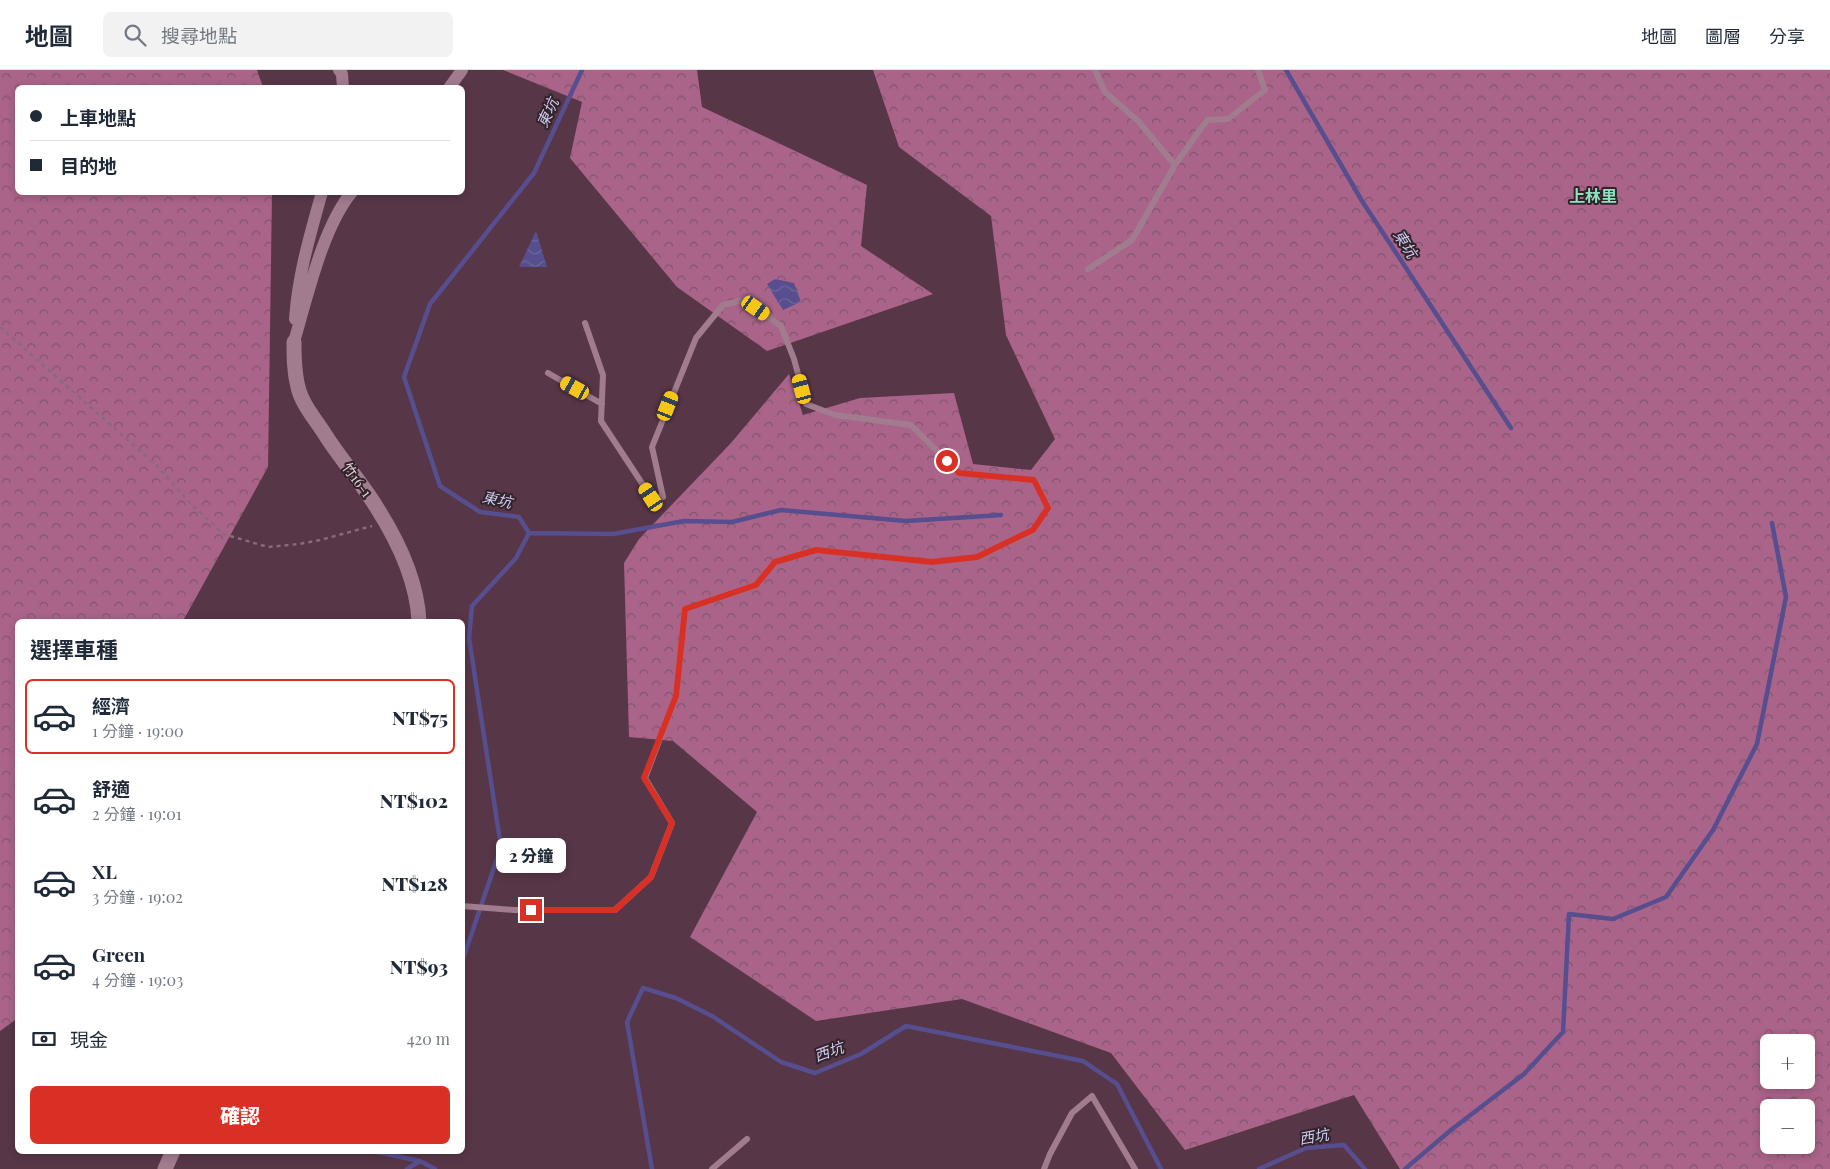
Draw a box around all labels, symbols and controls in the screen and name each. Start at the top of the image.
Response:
search box [103,12,453,57]
text: 地圖 [25,19,73,51]
icon: search [121,21,149,49]
text: 搜尋地點 [161,22,237,48]
text: 地圖 [1641,24,1677,48]
text: 圖層 [1705,24,1741,48]
text: 分享 [1769,24,1805,48]
water label: 東坑 [532,93,563,130]
text: 上車地點 [60,104,136,130]
text: 目的地 [60,152,117,178]
district label: 上林里 [1569,185,1617,206]
water label: 東坑 [1389,225,1423,263]
car [739,293,772,323]
car [790,373,813,405]
car [558,374,591,402]
car [655,389,680,423]
route start [936,450,958,472]
street label: 竹16-1 [338,459,376,501]
car [636,480,665,514]
water label: 東坑 [480,486,516,513]
text: 選擇車種 [30,634,118,664]
text: 經濟 [92,692,130,718]
icon: car [32,694,77,739]
text: NT$75 [392,704,448,730]
text: 1 分鐘 · 19:00 [92,720,184,741]
text: 舒適 [92,775,130,801]
icon: car [32,777,77,822]
text: NT$102 [380,787,448,813]
text: 2 分鐘 · 19:01 [92,803,182,824]
callout: 2 分鐘 [496,838,566,872]
text: 2 分鐘 [509,845,553,866]
text: XL [92,858,117,884]
icon: car [32,860,77,905]
text: NT$128 [381,870,448,896]
text: 3 分鐘 · 19:02 [92,886,183,907]
route end [520,899,542,921]
text: Green [92,941,145,967]
icon: car [32,943,77,988]
text: NT$93 [390,953,448,979]
text: 4 分鐘 · 19:03 [92,969,183,990]
icon: cash [30,1025,58,1053]
text: 現金 [70,1026,108,1052]
text: 420 m [407,1028,450,1049]
map controls [1760,1034,1815,1154]
button: + [1760,1034,1815,1089]
water label: 西坑 [811,1036,848,1066]
button: 確認 [30,1086,450,1144]
button: − [1760,1099,1815,1154]
water label: 西坑 [1297,1123,1332,1148]

